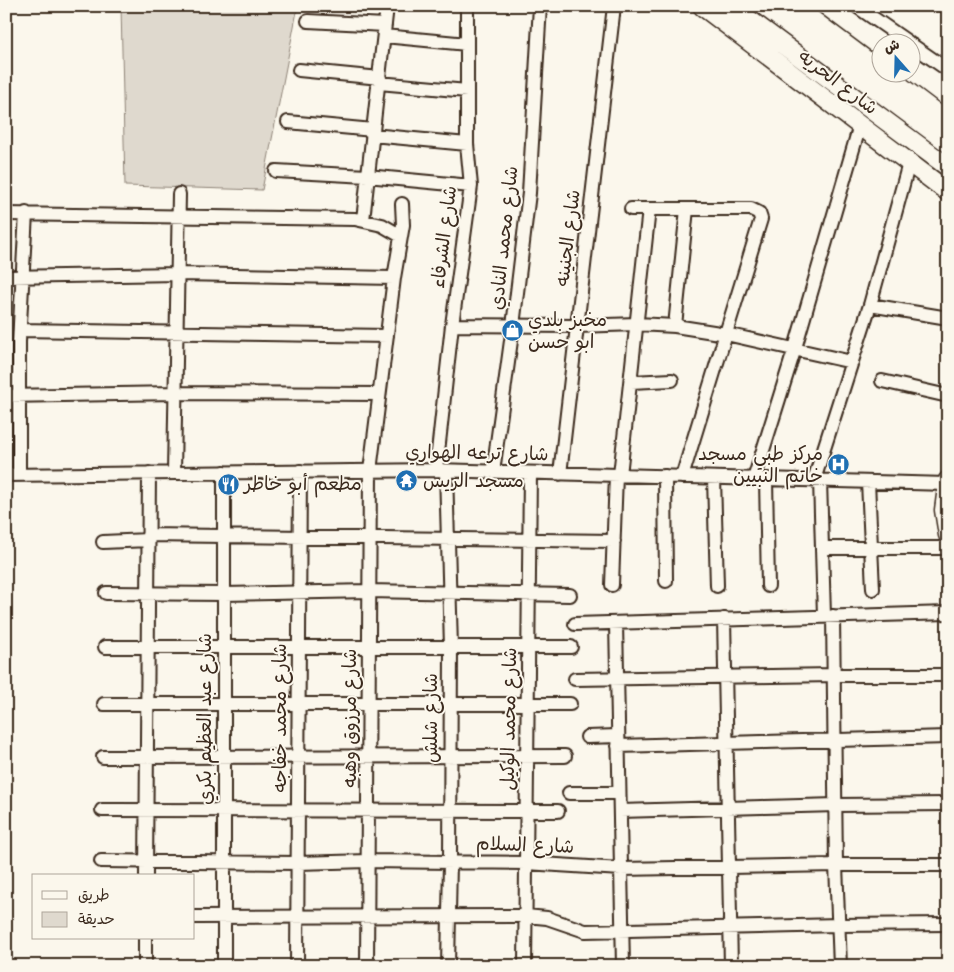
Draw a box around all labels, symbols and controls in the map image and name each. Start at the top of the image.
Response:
north arrow [872,32,922,82]
text: ش [882,36,902,57]
street label: شارع الحريه [793,45,882,121]
street label: شارع محمد النادي [486,165,525,311]
street label: شارع الشرفاء [427,184,463,290]
street label: شارع الجنينه [551,188,587,288]
place label: مخبز بلدي ابو حسن [528,309,607,353]
shop icon: مخبز بلدي ابو حسن [500,319,524,343]
street label: شارع ترعه الهواري [405,441,549,468]
place label: مركز طبي مسجد خاتم النبيين [698,443,823,490]
hospital icon: مركز طبي مسجد خاتم النبيين [827,453,851,477]
temple icon: مسجد الريس [395,469,419,493]
place label: مسجد الريس [423,470,524,492]
restaurant icon: مطعم أبو خاطر [216,472,240,496]
place label: مطعم أبو خاطر [242,473,362,498]
street label: شارع عبد العظيم بكري [194,633,219,805]
street label: شارع محمد خفاجه [269,643,293,793]
street label: شارع محمد الوكيل [497,647,523,791]
street label: شارع مرزوق وهبه [339,649,363,787]
street label: شارع شلش [420,673,444,763]
street label: شارع السلام [475,832,575,861]
legend [32,874,195,940]
text: طريق [78,886,110,904]
text: حديقة [78,910,115,928]

